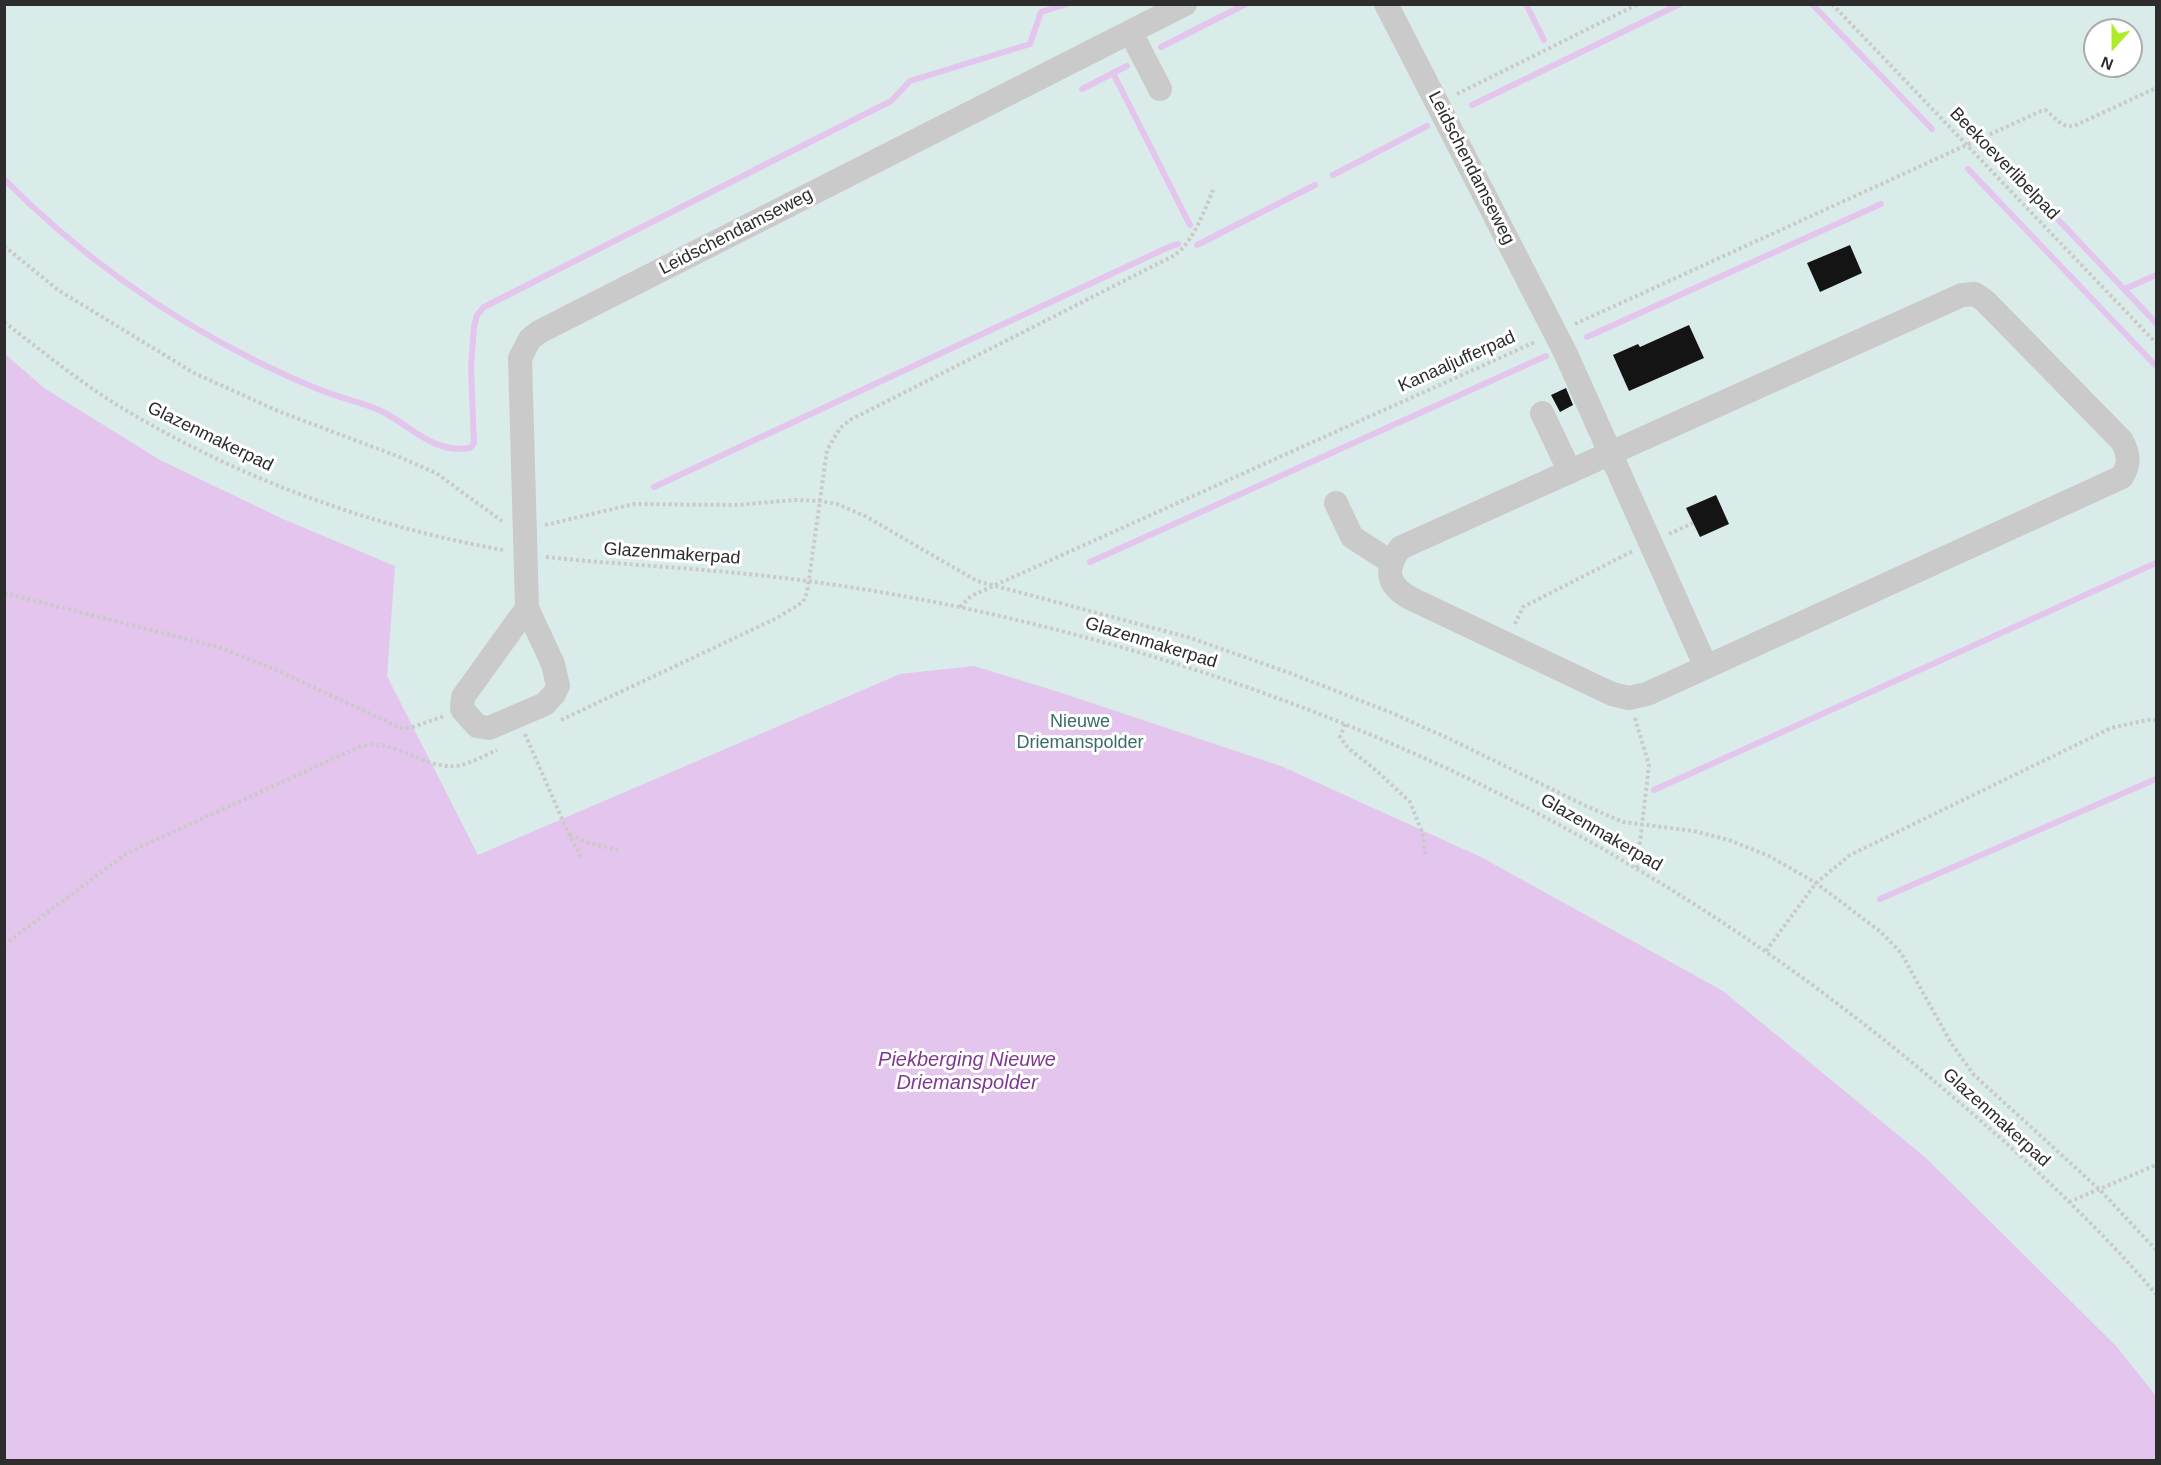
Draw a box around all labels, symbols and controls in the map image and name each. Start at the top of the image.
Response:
north arrow [2083,18,2143,78]
text: N [2099,53,2116,73]
street label: Leidschendamseweg [1423,88,1519,248]
street label: Beekoeverlibelpad [1945,103,2063,225]
street label: Leidschendamseweg [656,184,816,280]
street label: Kanaaljufferpad [1395,327,1519,397]
street label: Glazenmakerpad [144,397,276,477]
street label: Glazenmakerpad [603,538,741,570]
street label: Glazenmakerpad [1082,613,1220,673]
park label: Nieuwe Driemanspolder [1016,711,1144,754]
street label: Glazenmakerpad [1536,789,1666,877]
water label: Piekberging Nieuwe Driemanspolder [878,1048,1056,1095]
street label: Glazenmakerpad [1938,1064,2054,1172]

